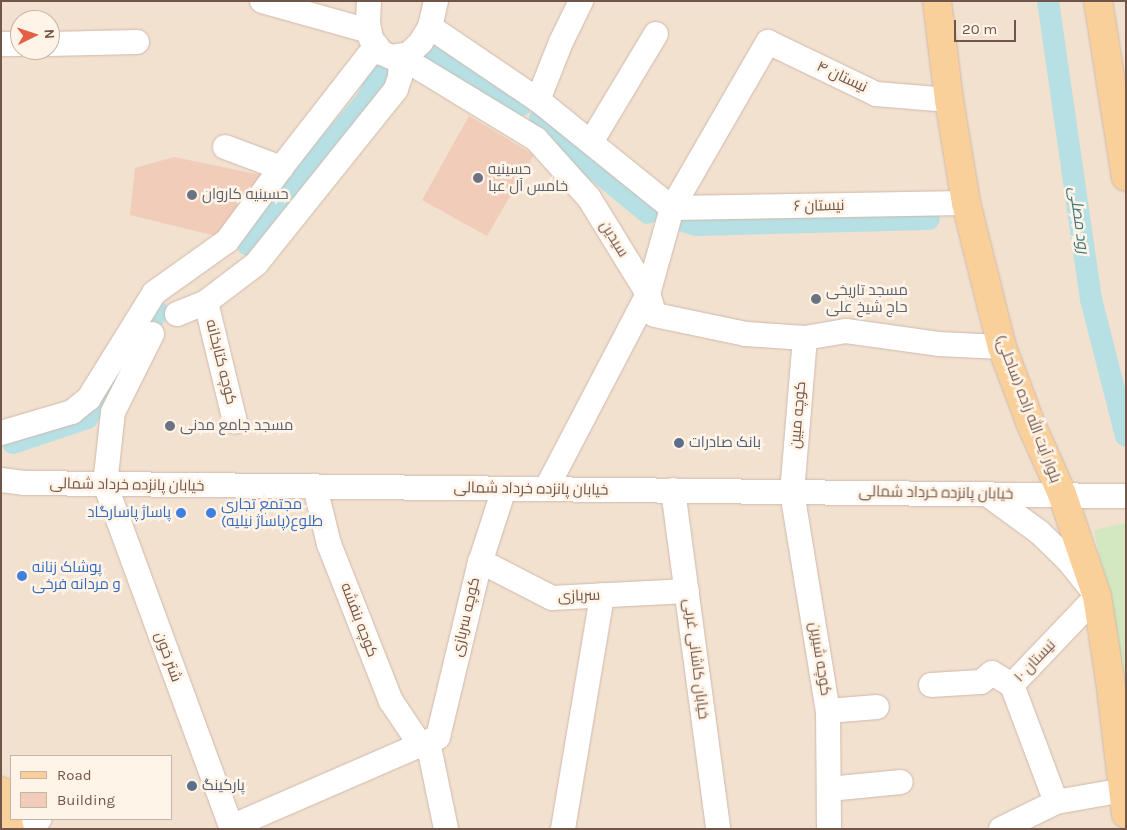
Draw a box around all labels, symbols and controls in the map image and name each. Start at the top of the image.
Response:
north arrow [10,10,60,60]
scale bar [957,10,1020,42]
text: 20 m [962,20,997,38]
text: N [41,28,58,40]
street label: نیستان ۴ [814,58,870,96]
place label: حسینیه خامس آل عبا [488,160,568,195]
marker: حسینیه خامس آل عبا [472,172,484,184]
water label: رود مصلی [1065,185,1093,255]
place label: حسینیه کاروان [202,186,289,204]
marker: حسینیه کاروان [186,189,198,201]
street label: نیستان ۶ [793,197,845,215]
street label: سیدین [596,218,632,260]
place label: مسجد تاریخی حاج شیخ علی [826,281,908,316]
marker: مسجد تاریخی حاج شیخ علی [810,293,822,305]
street label: کوچه کتابخانه [202,318,240,406]
street label: بلوار آیت الله زاده (ساحلی) [991,332,1065,486]
street label: کوچه مبین [786,381,810,449]
place label: مسجد جامع مدنی [180,417,293,435]
marker: مسجد جامع مدنی [164,420,176,432]
place label: بانک صادرات [689,434,761,452]
marker: بانک صادرات [673,437,685,449]
street label: خیابان پانزده خرداد شمالی [49,475,205,495]
street label: خیابان پانزده خرداد شمالی [453,479,609,499]
street label: خیابان پانزده خرداد شمالی [858,483,1014,503]
place label: مجتمع تجاری طلوع(پاساژ نیلیه) [221,495,323,530]
place label: پاساژ پاسارگاد [87,504,171,522]
marker: پاساژ پاسارگاد [175,507,187,519]
marker: مجتمع تجاری طلوع(پاساژ نیلیه) [205,507,217,519]
place label: پوشاک زنانه و مردانه فرخی [32,558,121,593]
marker: پوشاک زنانه و مردانه فرخی [16,570,28,582]
street label: کوچه سربازی [448,575,484,659]
street label: کوچه بنفشه [337,580,381,660]
street label: سربازی [557,586,601,606]
street label: خیابان کاشانی غربی [680,598,712,720]
street label: کوچه شیرین [805,621,835,697]
street label: شتر خون [151,630,185,684]
street label: نیستان ۱۰ [1010,636,1060,686]
legend [10,755,172,820]
text: Road [57,766,92,784]
place label: پارکینگ [202,777,245,795]
marker: پارکینگ [186,780,198,792]
text: Building [57,791,115,809]

